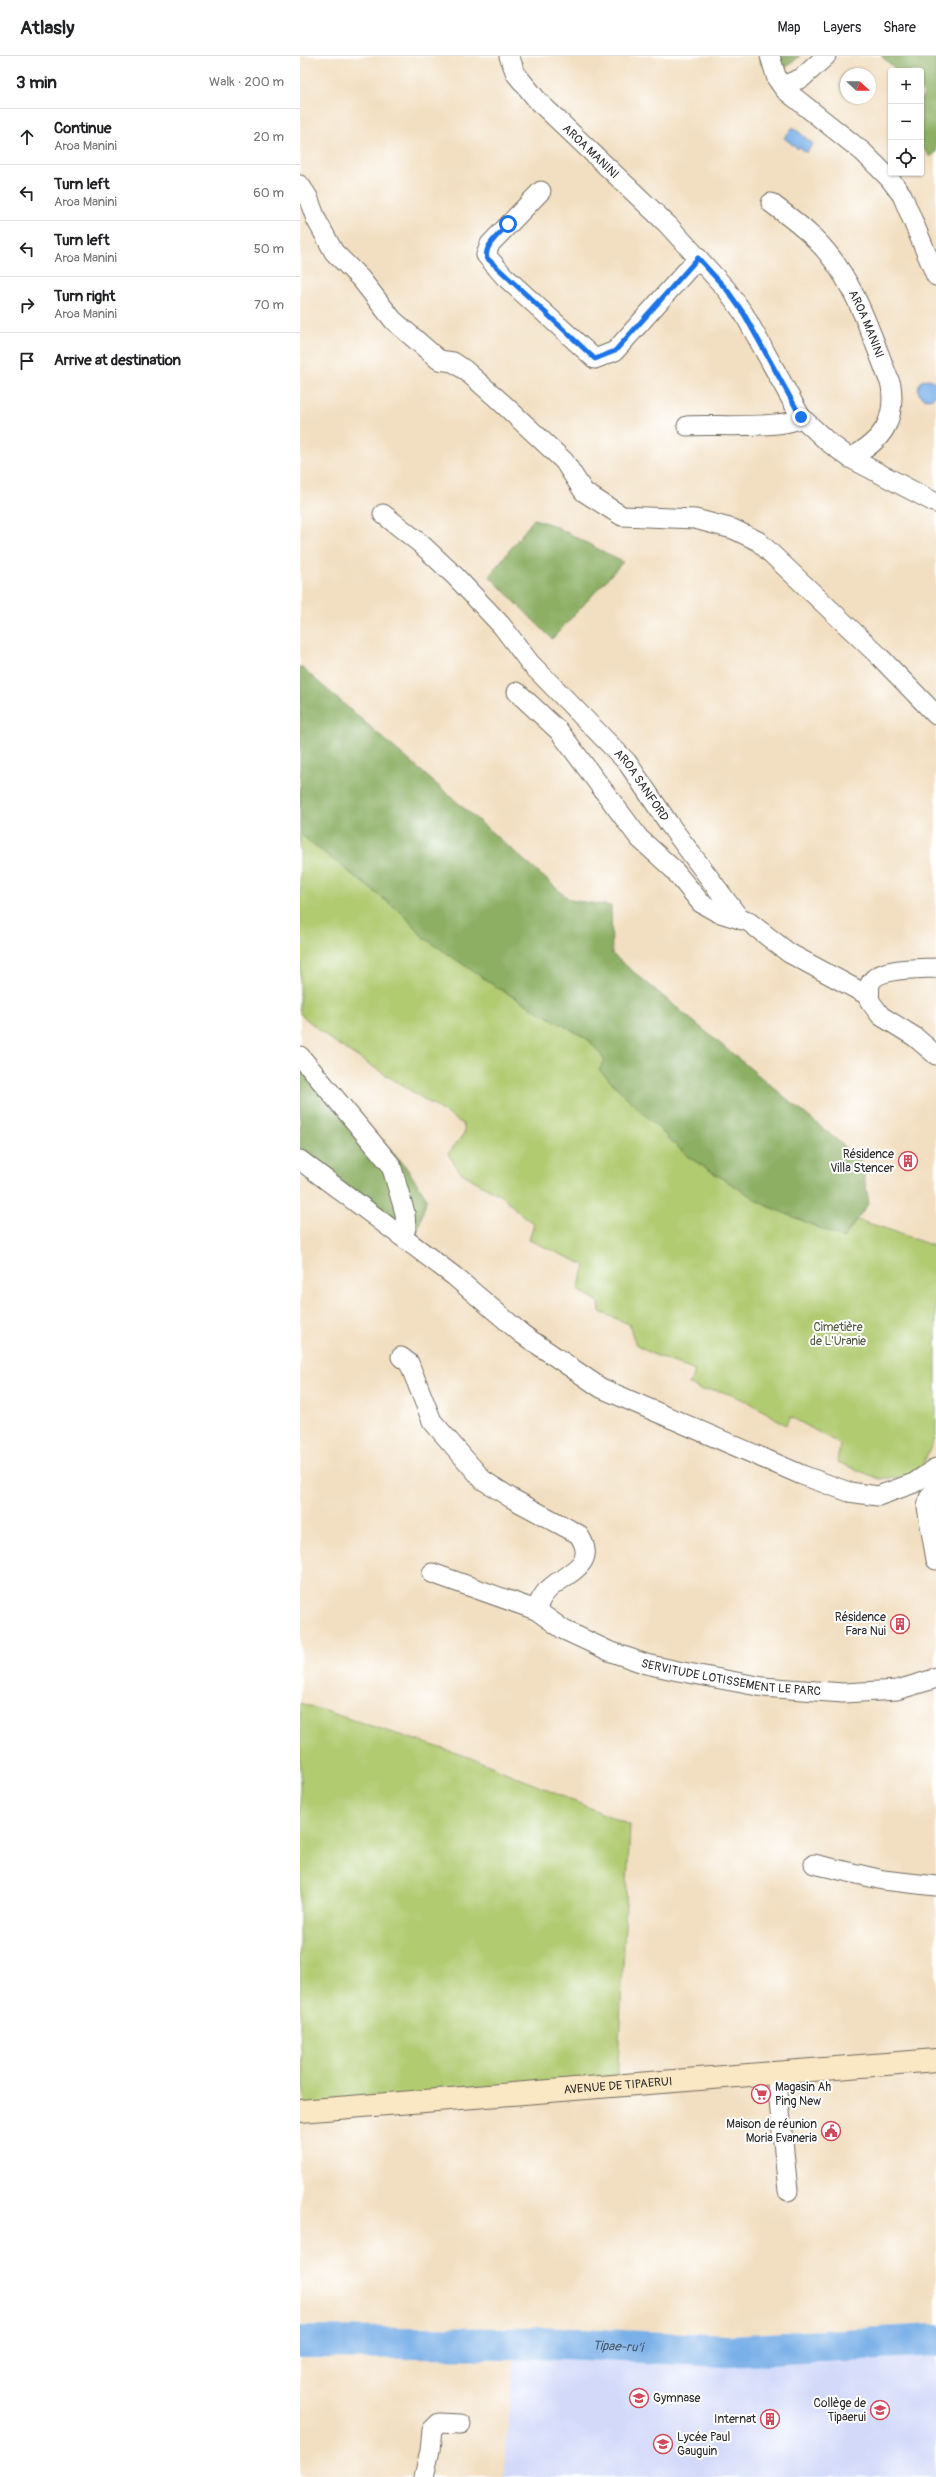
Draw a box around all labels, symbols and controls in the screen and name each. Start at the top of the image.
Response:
text: Atlasly [20,16,74,40]
text: Map [778,19,801,36]
text: Layers [823,19,861,36]
text: Share [883,19,916,36]
north arrow [840,68,876,104]
map controls [888,68,924,176]
button: + [888,68,924,104]
text: 3 min [16,72,57,93]
text: Walk · 200 m [209,74,284,90]
button: − [888,104,924,140]
text: Continue [54,119,112,138]
street label: AROA MANINI [559,121,622,182]
icon: ahead [16,126,38,148]
text: 20 m [253,129,284,145]
text: Aroa Manini [54,138,117,154]
button: locate [888,140,924,176]
text: Turn left [54,175,110,194]
icon: left [16,182,38,204]
text: 60 m [253,185,284,201]
text: Aroa Manini [54,194,117,210]
route start [499,215,517,233]
text: Turn left [54,231,110,250]
icon: left [16,238,38,260]
text: 50 m [254,241,284,257]
text: Aroa Manini [54,250,117,266]
text: Turn right [54,287,115,306]
street label: AROA MANINI [845,288,887,360]
icon: right [16,294,38,316]
text: 70 m [254,297,284,313]
text: Aroa Manini [54,306,117,322]
icon: arrive [16,350,38,372]
text: Arrive at destination [54,351,181,370]
route end [792,408,810,426]
street label: AROA SANFORD [611,746,672,825]
place label: Résidence Villa Stencer [830,1147,895,1176]
building icon: Résidence Villa Stencer [897,1150,919,1172]
park label: Cimetière de L'Uranie [810,1320,866,1349]
place label: Résidence Fara Nui [835,1610,886,1639]
building icon: Résidence Fara Nui [889,1613,911,1635]
street label: SERVITUDE LOTISSEMENT LE PARC [639,1656,822,1699]
street label: AVENUE DE TIPAERUI [563,2074,673,2098]
place label: Magasin Ah Ping New [775,2080,831,2109]
supermarket icon: Magasin Ah Ping New [750,2083,772,2105]
place label: Maison de réunion Moria Evaneria [726,2117,817,2146]
public building icon: Maison de réunion Moria Evaneria [820,2120,842,2142]
water label: Tipae-ru’i [592,2338,646,2356]
school or university icon: Gymnase [628,2387,650,2409]
place label: Gymnase [653,2391,700,2406]
place label: Collège de Tipaerui [814,2396,866,2425]
school or university icon: Collège de Tipaerui [869,2399,891,2421]
building icon: Internat [759,2408,781,2430]
place label: Internat [714,2412,756,2427]
place label: Lycée Paul Gauguin [677,2430,730,2459]
school or university icon: Lycée Paul Gauguin [652,2433,674,2455]

